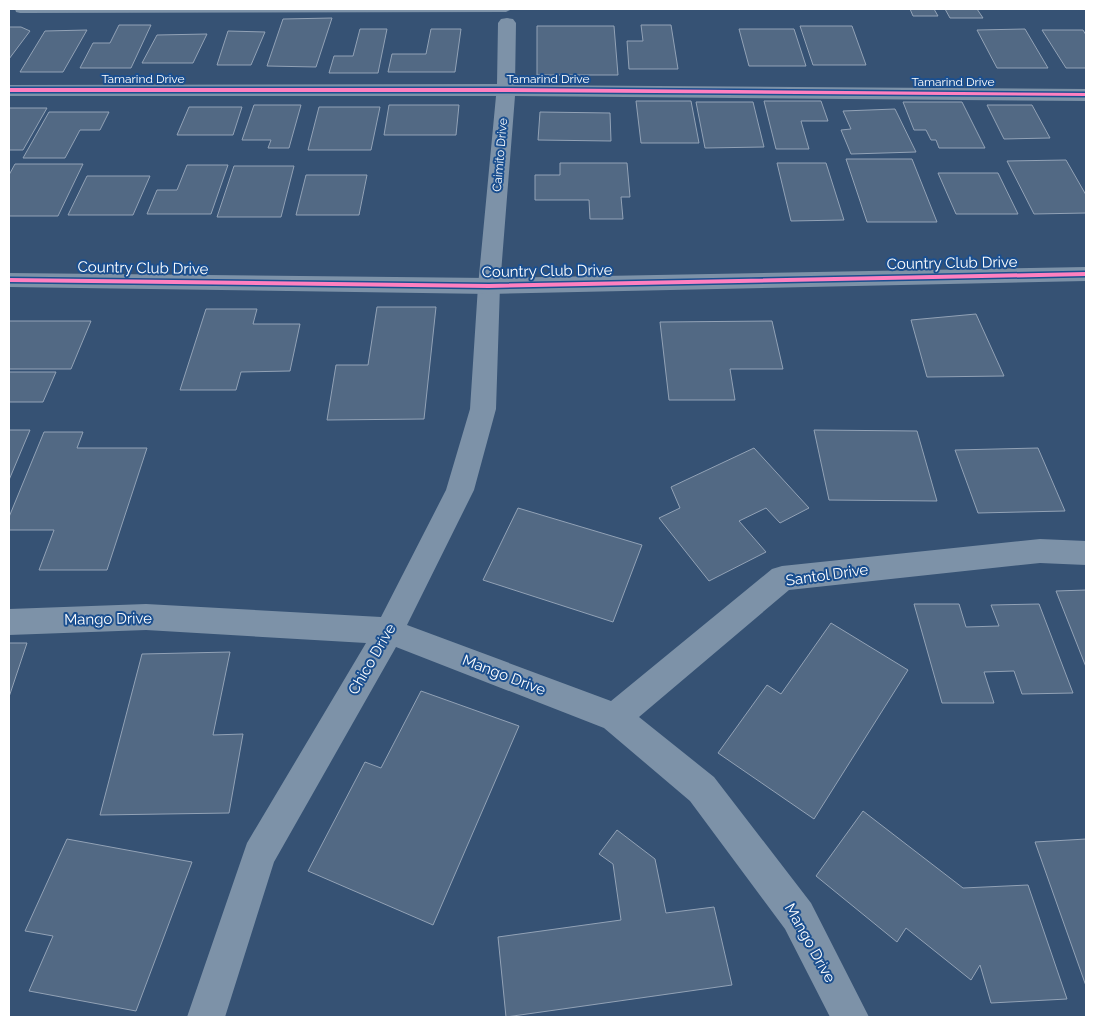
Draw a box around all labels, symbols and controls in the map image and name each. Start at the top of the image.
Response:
street label: Tamarind Drive [101,72,185,86]
street label: Tamarind Drive [506,72,590,86]
street label: Tamarind Drive [911,75,995,89]
street label: Caimito Drive [490,118,510,192]
street label: Country Club Drive [886,253,1018,273]
street label: Country Club Drive [77,258,209,278]
street label: Country Club Drive [481,261,613,281]
street label: Santol Drive [785,560,870,590]
street label: Mango Drive [64,609,152,629]
street label: Chico Drive [344,620,400,698]
street label: Mango Drive [460,651,548,699]
street label: Mango Drive [781,900,839,986]

